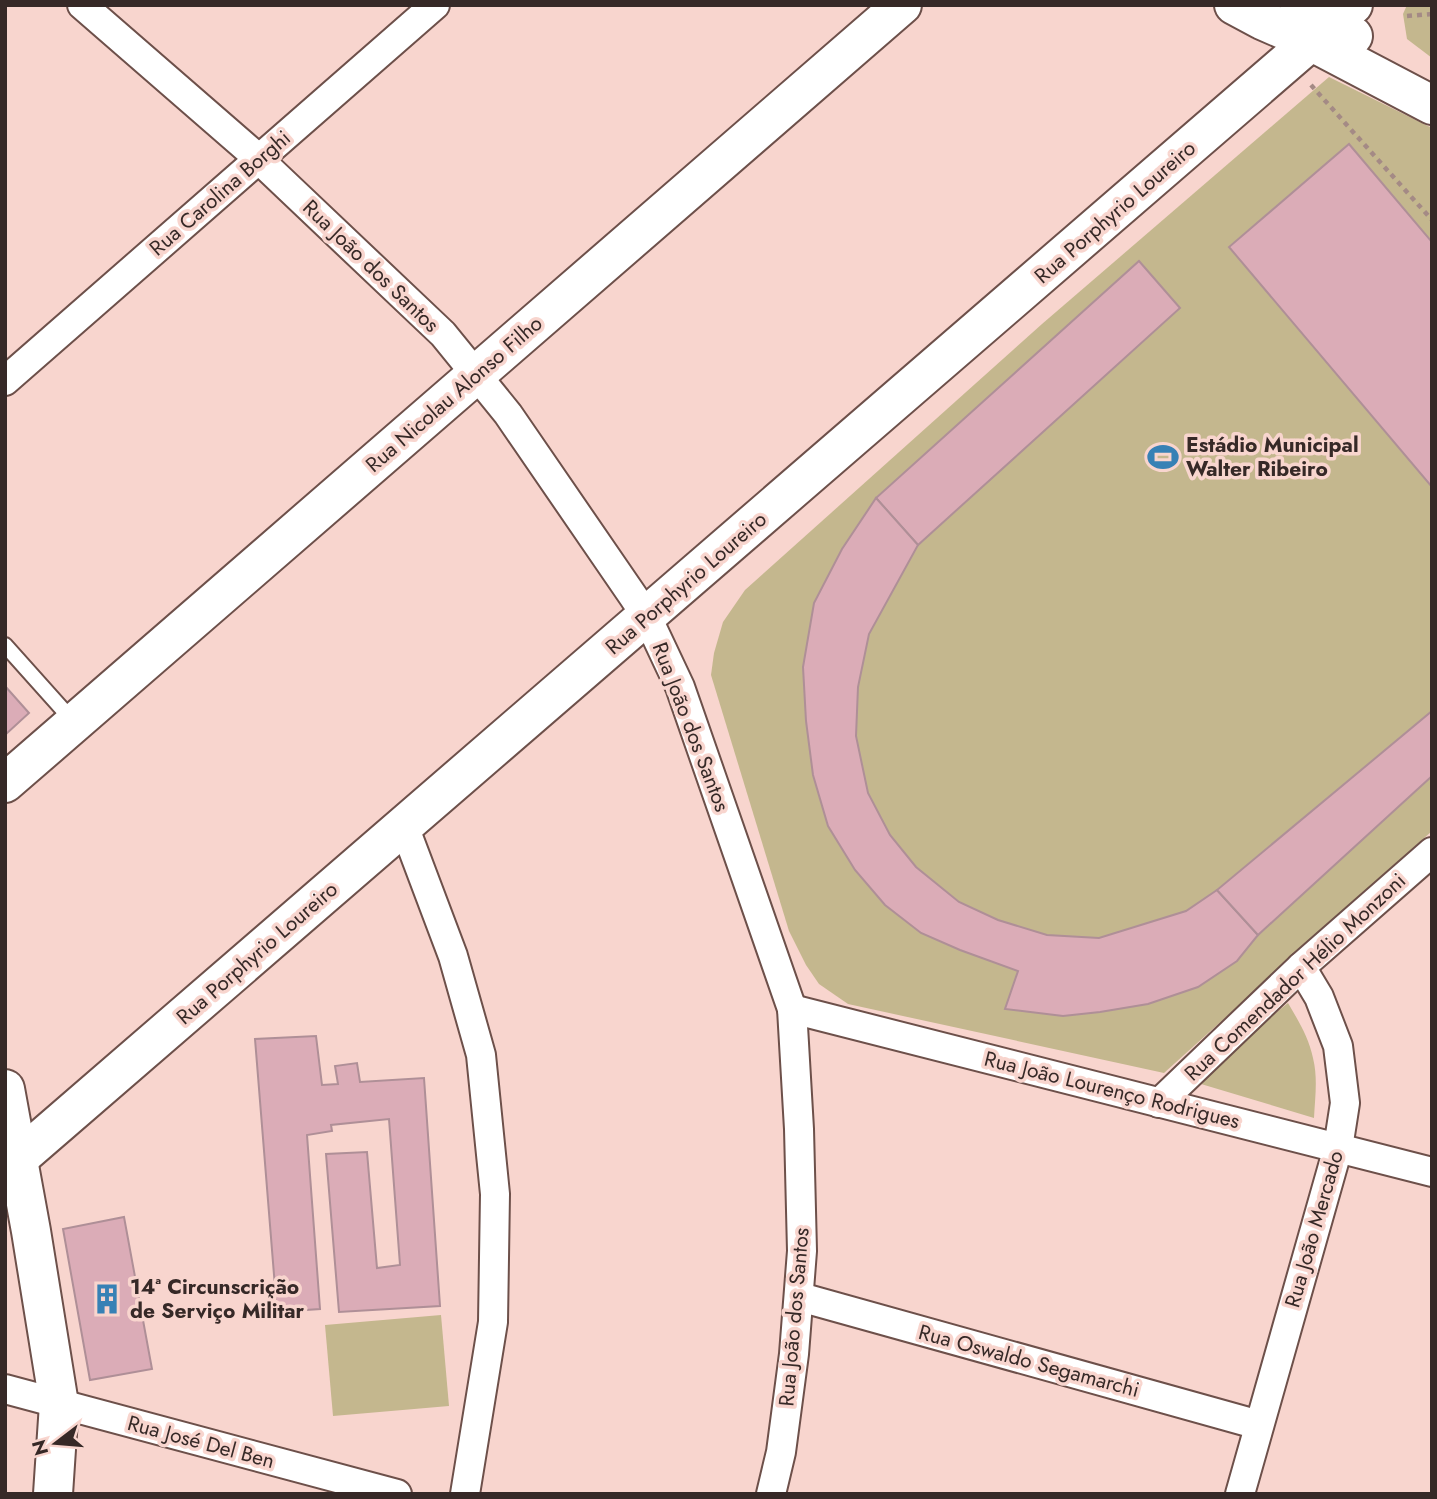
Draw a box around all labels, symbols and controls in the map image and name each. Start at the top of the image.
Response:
street label: Rua Carolina Borghi [143,123,297,263]
street label: Rua Porphyrio Loureiro [1028,134,1202,290]
street label: Rua João dos Santos [296,193,446,339]
street label: Rua Nicolau Alonso Filho [359,309,549,479]
place label: Estádio Municipal Walter Ribeiro [1186,430,1359,484]
sports icon: Estádio Municipal Walter Ribeiro [1146,440,1180,474]
street label: Rua Porphyrio Loureiro [599,505,773,661]
street label: Rua João dos Santos [645,638,737,816]
street label: Rua Comendador Hélio Monzoni [1178,866,1412,1088]
street label: Rua Porphyrio Loureiro [170,875,344,1031]
street label: Rua João Lourenço Rodrigues [981,1044,1243,1136]
street label: Rua João Mercado [1277,1147,1351,1311]
street label: Rua João dos Santos [771,1226,817,1408]
place label: 14ª Circunscrição de Serviço Militar [130,1272,305,1326]
building icon: 14ª Circunscrição de Serviço Militar [90,1282,124,1316]
street label: Rua Oswaldo Segamarchi [915,1317,1143,1405]
north arrow [21,1408,91,1478]
street label: Rua José Del Ben [124,1408,278,1476]
text: N [25,1437,55,1459]

